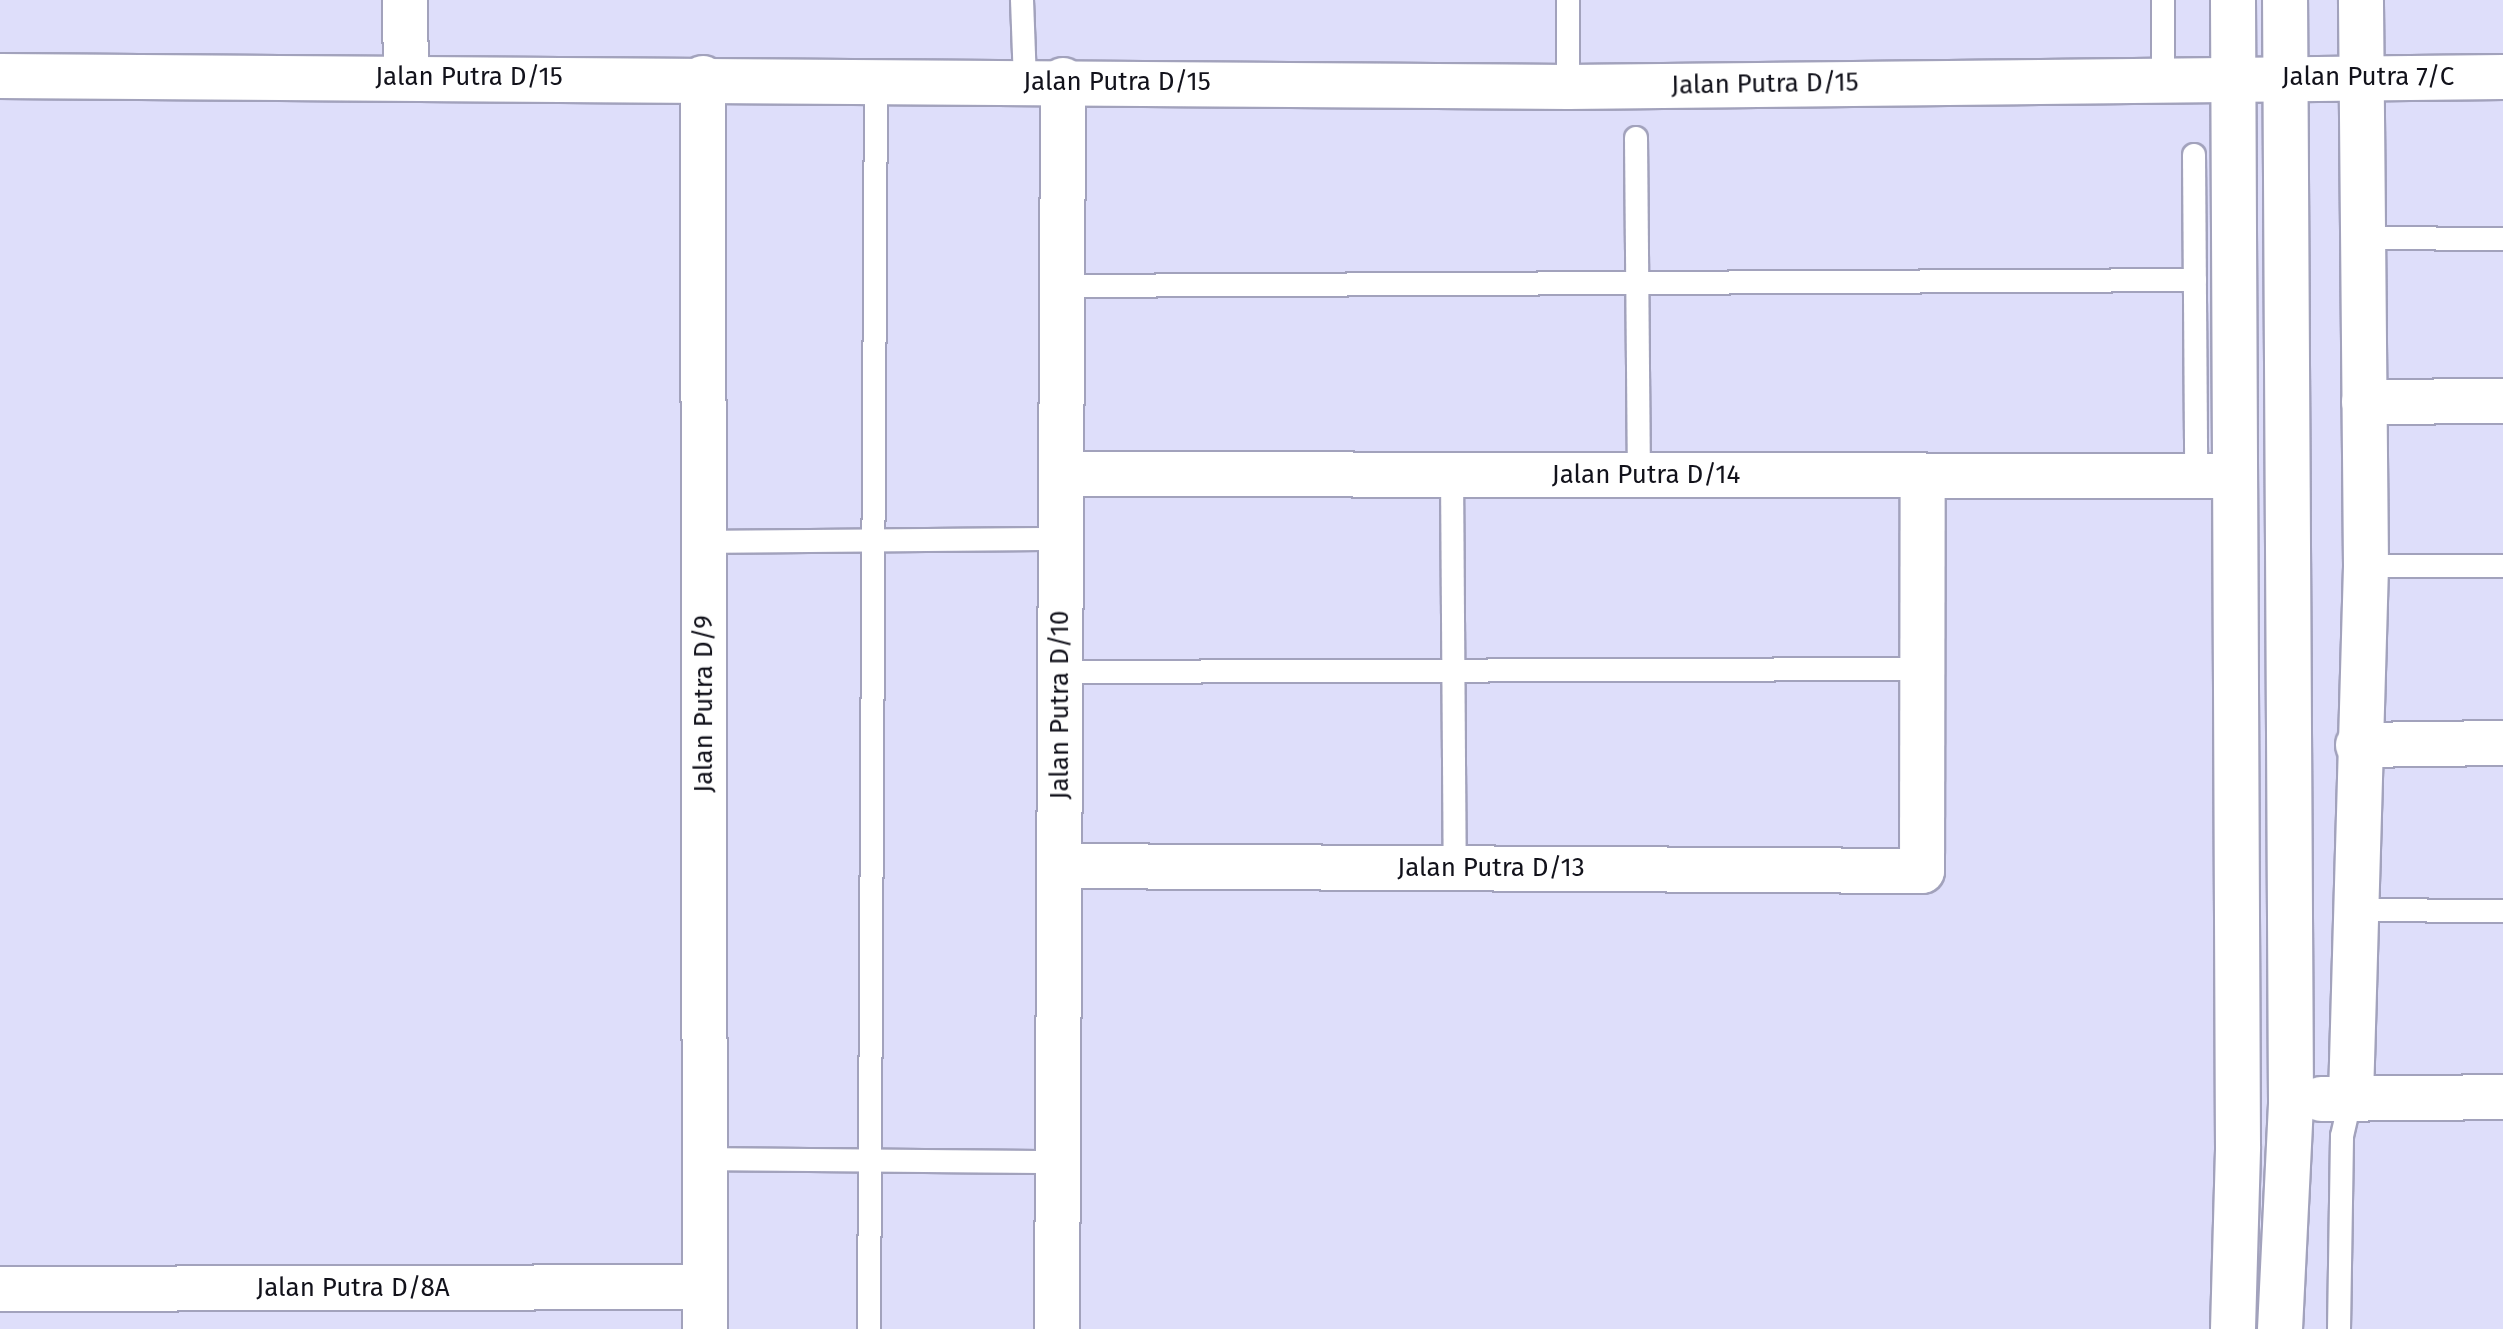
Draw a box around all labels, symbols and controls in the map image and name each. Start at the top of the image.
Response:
street label: Jalan Putra D/15 [375,61,563,93]
street label: Jalan Putra 7/C [2282,61,2454,93]
street label: Jalan Putra D/15 [1023,66,1211,98]
street label: Jalan Putra D/15 [1671,67,1859,101]
street label: Jalan Putra D/14 [1552,459,1740,491]
street label: Jalan Putra D/10 [1044,610,1076,800]
street label: Jalan Putra D/9 [688,615,720,793]
street label: Jalan Putra D/13 [1397,852,1585,884]
street label: Jalan Putra D/8A [256,1272,450,1304]

